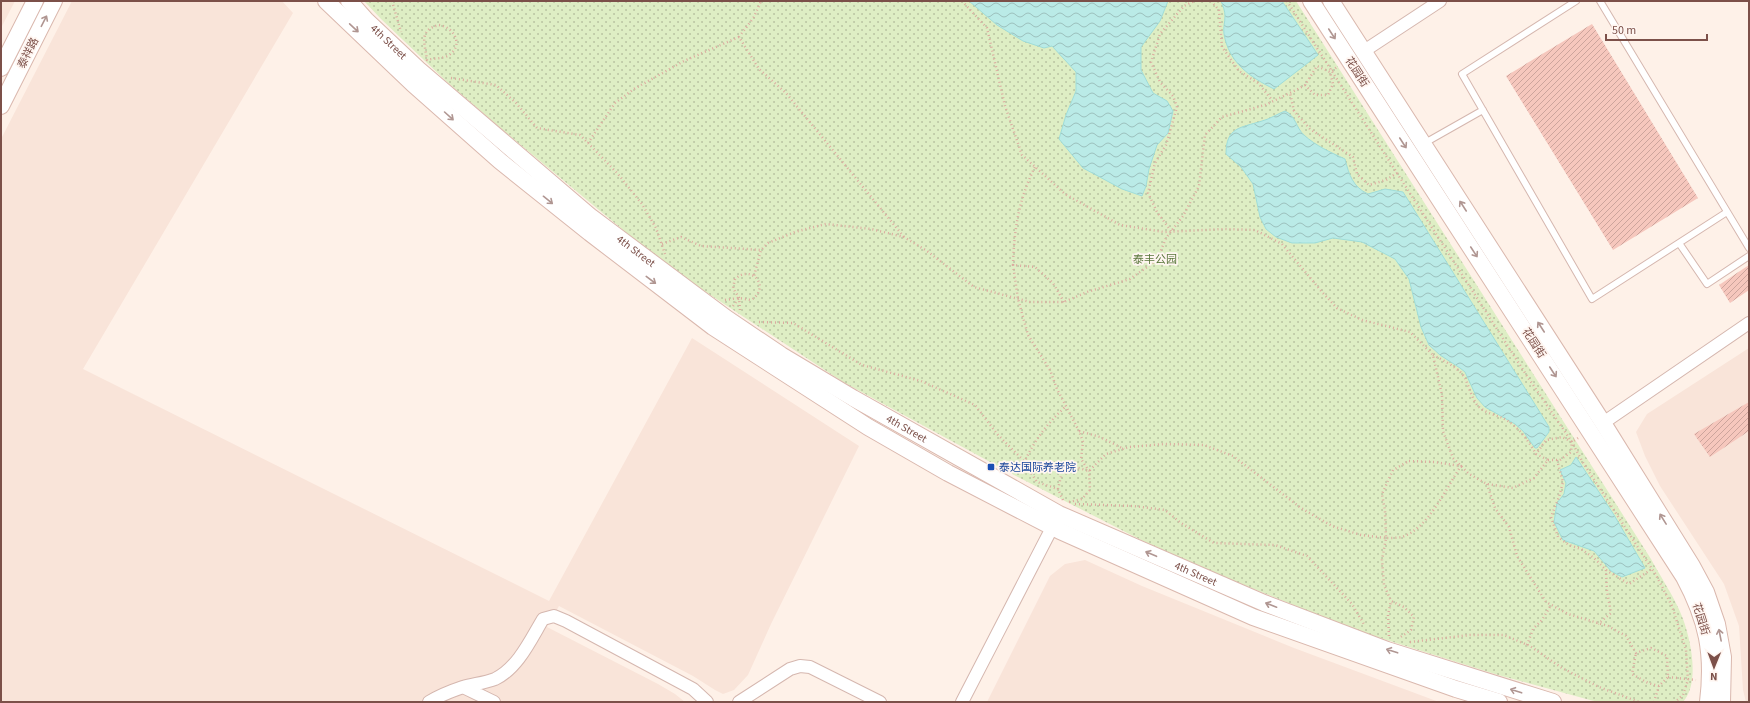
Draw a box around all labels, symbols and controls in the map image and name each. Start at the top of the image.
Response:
one-way arrow [41,15,48,27]
scale bar [1606,16,1707,42]
street label: 4th Street [367,21,411,63]
text: 50 m [1612,22,1636,39]
one-way arrow [349,23,359,33]
one-way arrow [1329,28,1337,40]
street label: 泰祥路 [14,35,42,71]
street label: 花园街 [1342,54,1372,90]
one-way arrow [444,112,454,121]
one-way arrow [1399,137,1407,148]
one-way arrow [543,196,554,205]
one-way arrow [1459,201,1467,212]
street label: 4th Street [614,231,659,270]
one-way arrow [1470,246,1478,257]
park label: 泰丰公园 [1133,252,1177,267]
one-way arrow [645,276,656,284]
one-way arrow [1537,322,1545,333]
street label: 花园街 [1519,325,1549,361]
one-way arrow [1549,367,1557,378]
street label: 4th Street [883,411,930,446]
place label: 泰达国际养老院 [999,460,1076,475]
marker: 泰达国际养老院 [986,462,996,472]
one-way arrow [1659,514,1667,525]
one-way arrow [1146,550,1158,557]
street label: 4th Street [1172,558,1220,589]
one-way arrow [1265,601,1277,609]
street label: 花园街 [1689,601,1713,637]
one-way arrow [1715,629,1723,642]
one-way arrow [1386,647,1399,654]
north arrow [1694,647,1734,687]
text: N [1710,669,1718,684]
one-way arrow [1510,687,1523,694]

